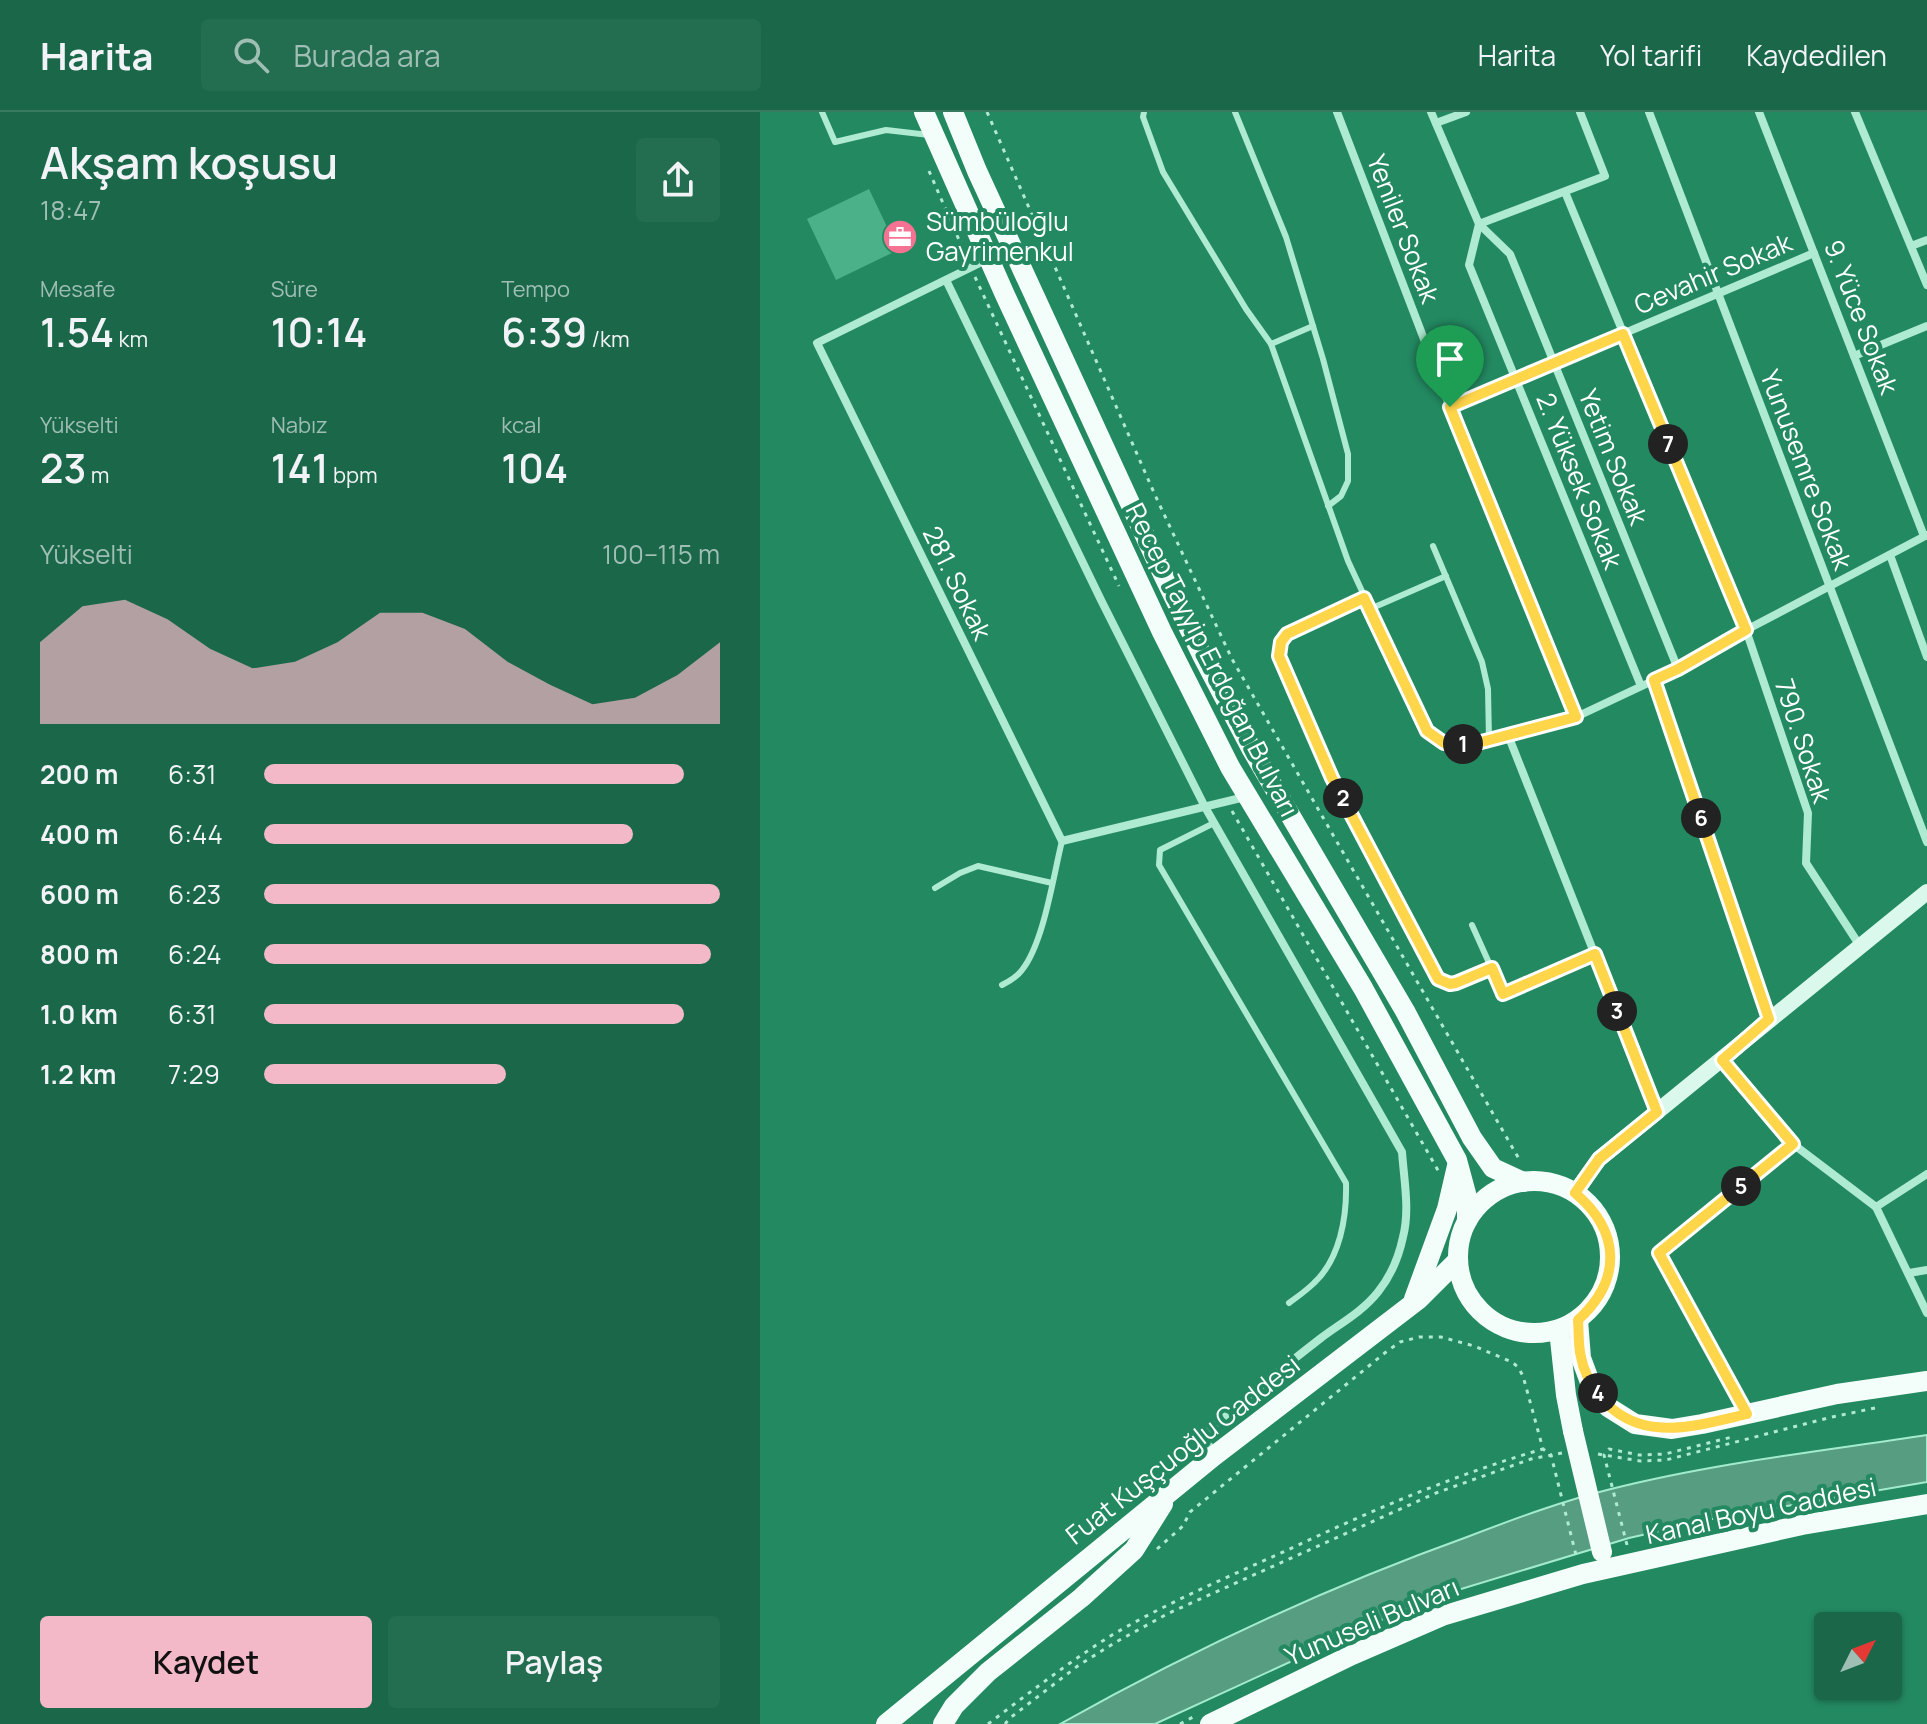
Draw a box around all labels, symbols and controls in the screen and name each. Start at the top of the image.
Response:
search box [201,19,761,91]
text: Harita [40,29,153,81]
icon: search [229,33,273,77]
text: Burada ara [293,35,441,76]
text: Harita [1478,36,1556,74]
text: Yol tarifi [1600,36,1702,74]
text: Kaydedilen [1746,36,1887,74]
text: Akşam koşusu [40,132,338,192]
button: share [636,138,720,222]
street label: Yeniler Sokak [1359,149,1449,309]
text: 18:47 [40,192,101,228]
place label: Sümbüloğlu Gayrimenkul [926,203,1074,269]
office icon: Sümbüloğlu Gayrimenkul [881,218,919,256]
street label: Cevahir Sokak [1628,223,1798,322]
street label: 9. Yüce Sokak [1816,234,1908,400]
text: Mesafe [40,274,115,304]
text: Süre [271,274,318,304]
text: Tempo [501,274,570,304]
text: 1.54 [40,304,114,359]
text: 10:14 [271,304,367,359]
text: 6:39 [501,304,587,359]
text: km [114,324,148,354]
text: /km [587,324,630,354]
pin [1416,325,1484,407]
icon: arrive [1428,337,1472,381]
street label: Yunusemre Sokak [1752,365,1862,576]
street label: Yetim Sokak [1570,384,1658,531]
street label: 2. Yüksek Sokak [1528,387,1632,575]
text: Yükselti [40,410,119,440]
text: Nabız [271,410,328,440]
text: kcal [501,410,541,440]
pin: 7 [1648,424,1688,464]
text: 7 [1662,429,1674,459]
text: 23 [40,440,86,495]
text: 141 [271,440,329,495]
text: 104 [501,440,568,495]
text: m [86,460,109,490]
text: bpm [329,460,378,490]
street label: Recep Tayyip Erdoğan Bulvarı [1118,497,1308,822]
street label: 281. Sokak [915,520,1001,646]
text: Yükselti [40,536,133,572]
text: 100–115 m [602,536,720,572]
street label: 790. Sokak [1767,674,1841,808]
pin: 1 [1443,724,1483,764]
text: 1 [1458,729,1468,759]
text: 200 m [40,756,118,792]
text: 6:31 [168,756,216,792]
pin: 2 [1323,778,1363,818]
text: 2 [1336,783,1350,813]
pin: 6 [1681,798,1721,838]
text: 6 [1694,803,1708,833]
text: 400 m [40,816,119,852]
text: 6:44 [168,816,223,852]
text: 600 m [40,876,119,912]
text: 6:23 [168,876,221,912]
text: 800 m [40,936,119,972]
text: 6:24 [168,936,222,972]
pin: 3 [1597,991,1637,1031]
text: 1.0 km [40,996,118,1032]
text: 6:31 [168,996,216,1032]
text: 3 [1611,996,1623,1026]
text: 1.2 km [40,1056,116,1092]
text: 7:29 [168,1056,220,1092]
pin: 5 [1721,1166,1761,1206]
text: 5 [1735,1171,1747,1201]
street label: Fuat Kuşçuoğlu Caddesi [1058,1346,1307,1552]
pin: 4 [1578,1373,1618,1413]
text: 4 [1591,1378,1605,1408]
street label: Kanal Boyu Caddesi [1642,1468,1879,1552]
street label: Yunuseli Bulvarı [1279,1568,1464,1674]
north arrow [1814,1612,1902,1700]
map controls [1814,1612,1902,1700]
button: Kaydet [40,1616,372,1708]
button: Paylaş [388,1616,720,1708]

